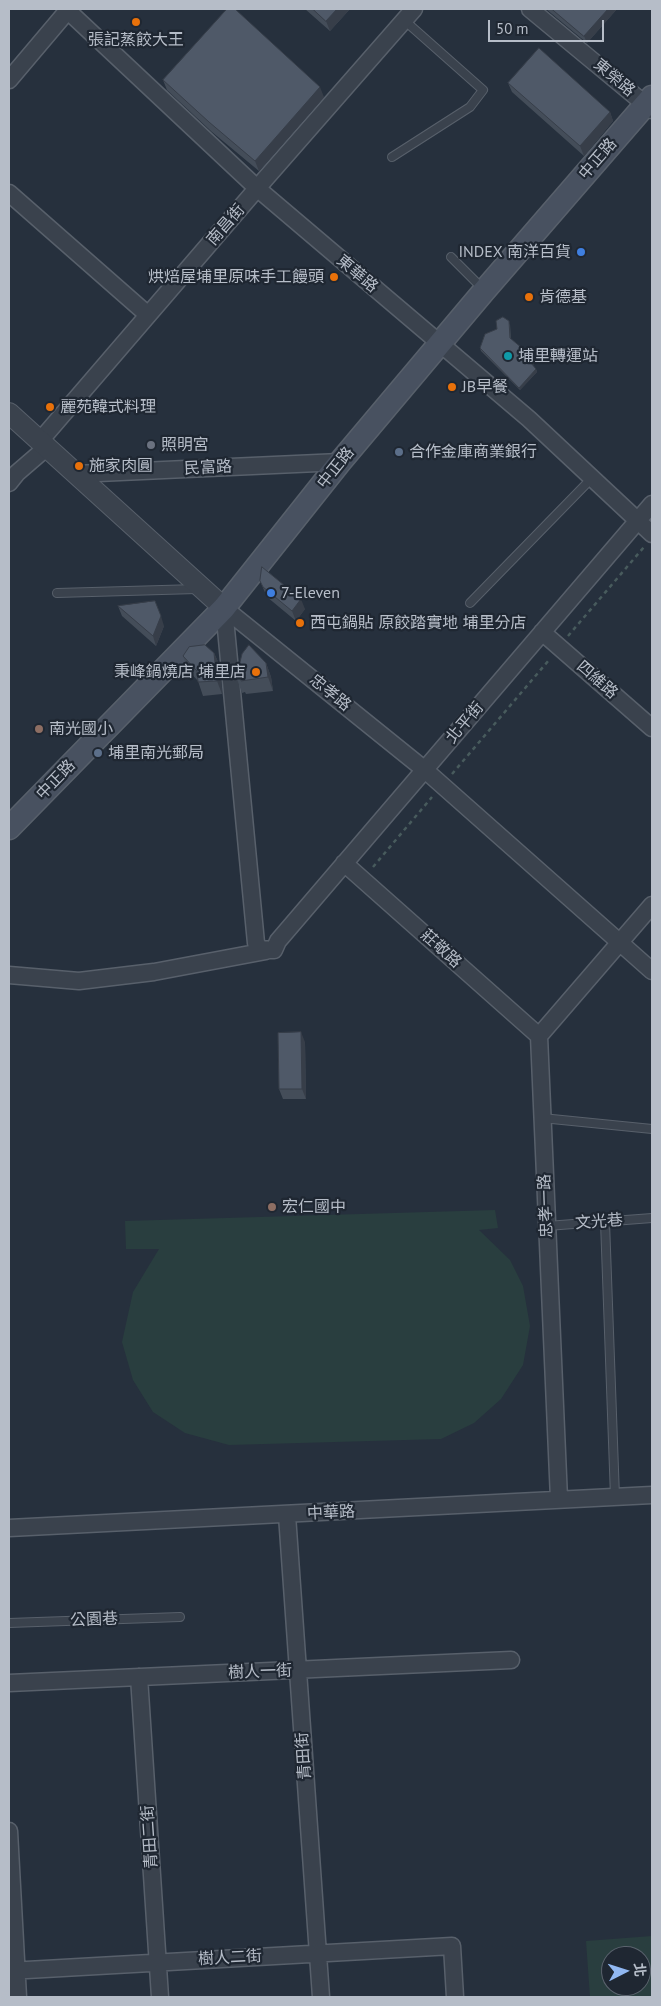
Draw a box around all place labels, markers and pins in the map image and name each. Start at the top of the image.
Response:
marker: 張記蒸餃大王 [130,16,142,28]
place label: 張記蒸餃大王 [88,30,184,50]
place label: INDEX 南洋百貨 [458,242,571,262]
marker: INDEX 南洋百貨 [575,246,587,258]
place label: 烘焙屋埔里原味手工饅頭 [148,267,324,287]
marker: 烘焙屋埔里原味手工饅頭 [328,271,340,283]
place label: 肯德基 [539,287,587,307]
marker: 肯德基 [523,291,535,303]
place label: 埔里轉運站 [518,346,598,366]
marker: 埔里轉運站 [502,350,514,362]
place label: JB早餐 [462,377,508,397]
marker: JB早餐 [446,381,458,393]
place label: 麗苑韓式料理 [60,397,156,417]
marker: 麗苑韓式料理 [44,401,56,413]
place label: 照明宮 [161,435,209,455]
marker: 照明宮 [145,439,157,451]
place label: 合作金庫商業銀行 [409,442,537,462]
marker: 合作金庫商業銀行 [393,446,405,458]
place label: 施家肉圓 [89,456,153,476]
marker: 施家肉圓 [73,460,85,472]
place label: 7-Eleven [281,583,340,603]
marker: 7-Eleven [265,587,277,599]
place label: 西屯鍋貼 原餃踏實地 埔里分店 [310,613,527,633]
marker: 西屯鍋貼 原餃踏實地 埔里分店 [294,617,306,629]
place label: 秉峰鍋燒店 埔里店 [114,662,246,682]
marker: 秉峰鍋燒店 埔里店 [250,666,262,678]
place label: 南光國小 [49,719,113,739]
marker: 南光國小 [33,723,45,735]
place label: 埔里南光郵局 [108,743,204,763]
marker: 埔里南光郵局 [92,747,104,759]
place label: 宏仁國中 [282,1197,346,1217]
marker: 宏仁國中 [266,1201,278,1213]

